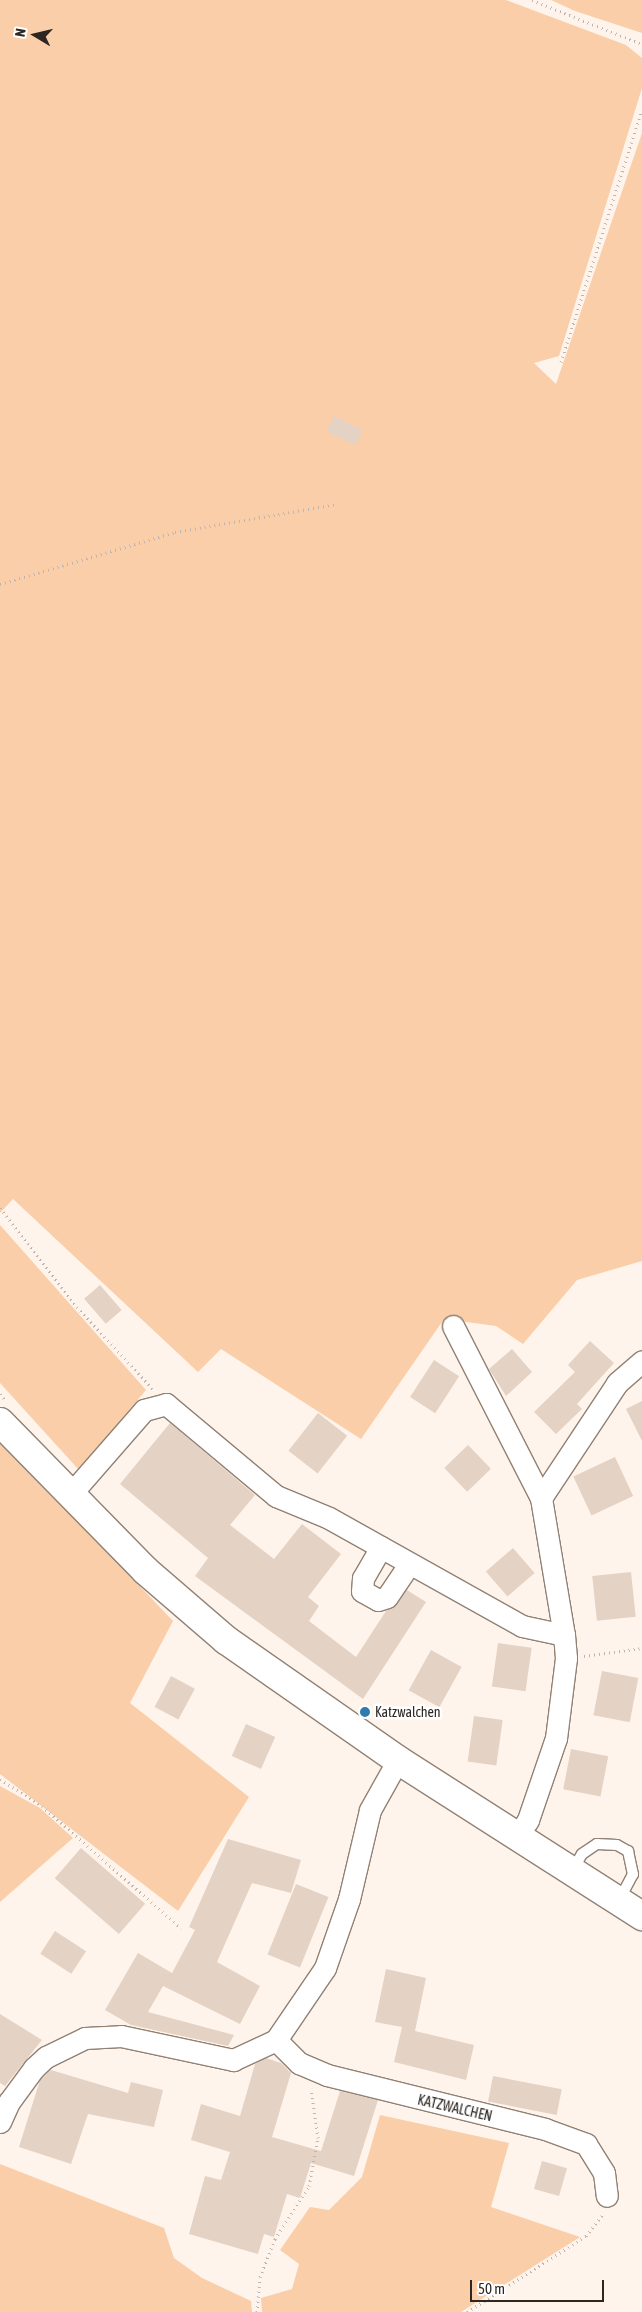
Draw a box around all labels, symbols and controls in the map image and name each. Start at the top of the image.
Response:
north arrow [10,10,60,60]
text: N [12,27,29,38]
place label: Katzwalchen [375,1704,441,1720]
marker: Katzwalchen [359,1706,371,1718]
street label: KATZWALCHEN [416,2091,494,2125]
scale bar [472,2270,606,2302]
text: 50 m [478,2280,505,2297]

